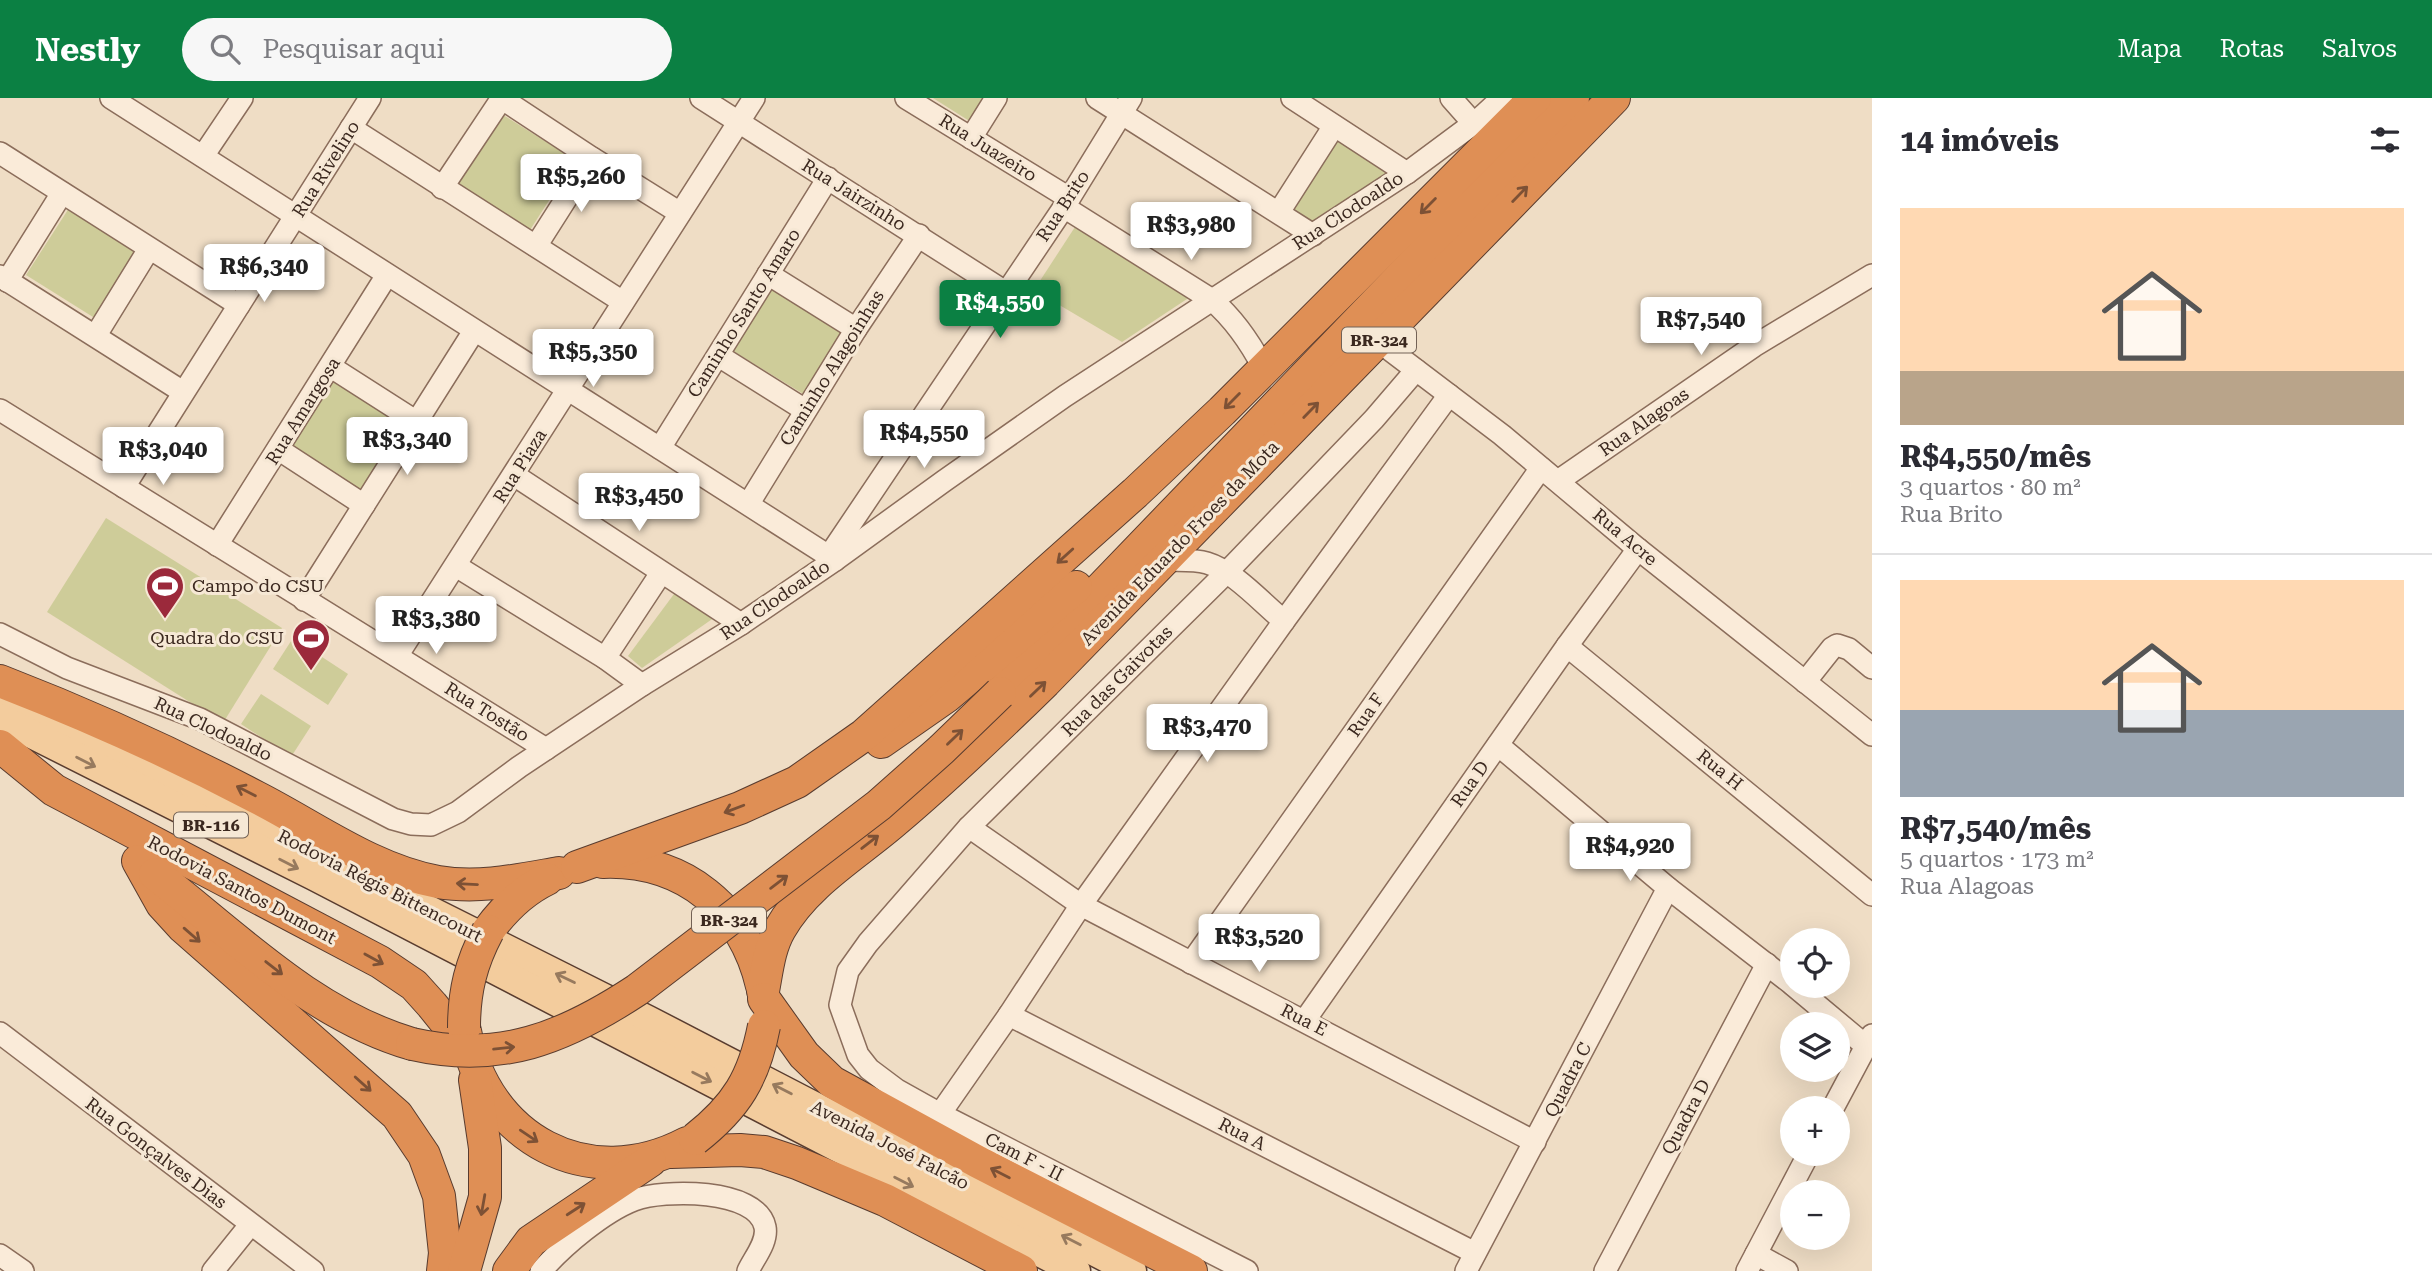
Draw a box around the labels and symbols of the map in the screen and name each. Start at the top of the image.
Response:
street label: Rua Juazeiro [936,109,1041,186]
street label: Rua Rivelino [288,117,364,221]
street label: Rua Jairzinho [798,154,910,235]
pin: R$5,260 [516,155,646,214]
street label: Rua Brito [1032,166,1093,245]
street label: Rua Clodoaldo [1289,167,1407,254]
one-way arrow [1512,186,1529,203]
one-way arrow [1419,197,1436,214]
pin: R$3,980 [1126,202,1256,262]
street label: Caminho Santo Amaro [683,224,804,401]
pin: R$6,340 [199,244,329,304]
pin: R$4,550 [935,280,1065,340]
street label: Caminho Alagoinhas [775,286,888,449]
pin: R$7,540 [1636,298,1766,357]
road number: BR-324 [1342,328,1416,352]
pin: R$5,350 [528,330,658,389]
street label: Rua Amargosa [261,353,344,468]
street label: Rua Alagoas [1595,383,1693,460]
one-way arrow [1224,393,1241,410]
one-way arrow [1302,402,1319,419]
pin: R$4,550 [859,410,989,470]
pin: R$3,340 [342,418,472,477]
street label: Rua Piaza [489,425,551,507]
pin: R$3,040 [98,428,228,487]
street label: Avenida Eduardo Froes da Mota [1076,436,1283,649]
pin: R$3,450 [574,474,704,533]
street label: Rua Acre [1589,504,1662,570]
one-way arrow [1056,548,1074,564]
street label: Rua Clodoaldo [716,555,833,644]
sports icon: Campo do CSU [144,565,186,620]
place label: Campo do CSU [192,575,324,596]
pin: R$3,380 [371,596,501,656]
sports icon: Quadra do CSU [290,617,332,672]
street label: Rua das Gaivotas [1057,621,1176,740]
place label: Quadra do CSU [150,627,284,648]
street label: Rua Tostão [441,677,533,746]
one-way arrow [1029,680,1046,697]
street label: Rua F [1343,689,1388,741]
street label: Rua Clodoaldo [151,692,275,765]
pin: R$3,470 [1142,704,1272,764]
one-way arrow [946,728,963,745]
street label: Rua H [1693,745,1747,794]
one-way arrow [75,756,96,770]
street label: Rua D [1446,756,1493,811]
one-way arrow [236,784,256,798]
one-way arrow [724,804,746,817]
road number: BR-116 [174,812,248,838]
pin: R$4,920 [1565,824,1695,883]
street label: Rodovia Régis Bittencourt [274,825,486,946]
street label: Rodovia Santos Dumont [144,831,340,948]
one-way arrow [860,834,879,849]
one-way arrow [278,857,299,871]
one-way arrow [770,874,788,889]
one-way arrow [456,877,479,890]
road number: BR-324 [692,908,766,932]
pin: R$3,520 [1194,914,1324,974]
one-way arrow [183,926,200,943]
one-way arrow [363,953,384,966]
one-way arrow [264,961,282,976]
one-way arrow [555,971,576,985]
street label: Rua E [1278,999,1331,1040]
street label: Quadra C [1540,1039,1595,1121]
one-way arrow [492,1041,515,1054]
one-way arrow [691,1071,712,1085]
one-way arrow [354,1076,372,1092]
street label: Quadra D [1657,1076,1714,1158]
one-way arrow [773,1082,793,1096]
street label: Rua Gonçalves Dias [82,1093,231,1212]
street label: Avenida José Falcão [808,1095,973,1194]
street label: Rua A [1215,1113,1270,1155]
street label: Cam F - II [982,1128,1067,1185]
one-way arrow [519,1129,538,1143]
one-way arrow [990,1166,1011,1179]
one-way arrow [893,1176,914,1189]
one-way arrow [476,1193,489,1216]
one-way arrow [566,1202,585,1216]
one-way arrow [1061,1232,1082,1246]

